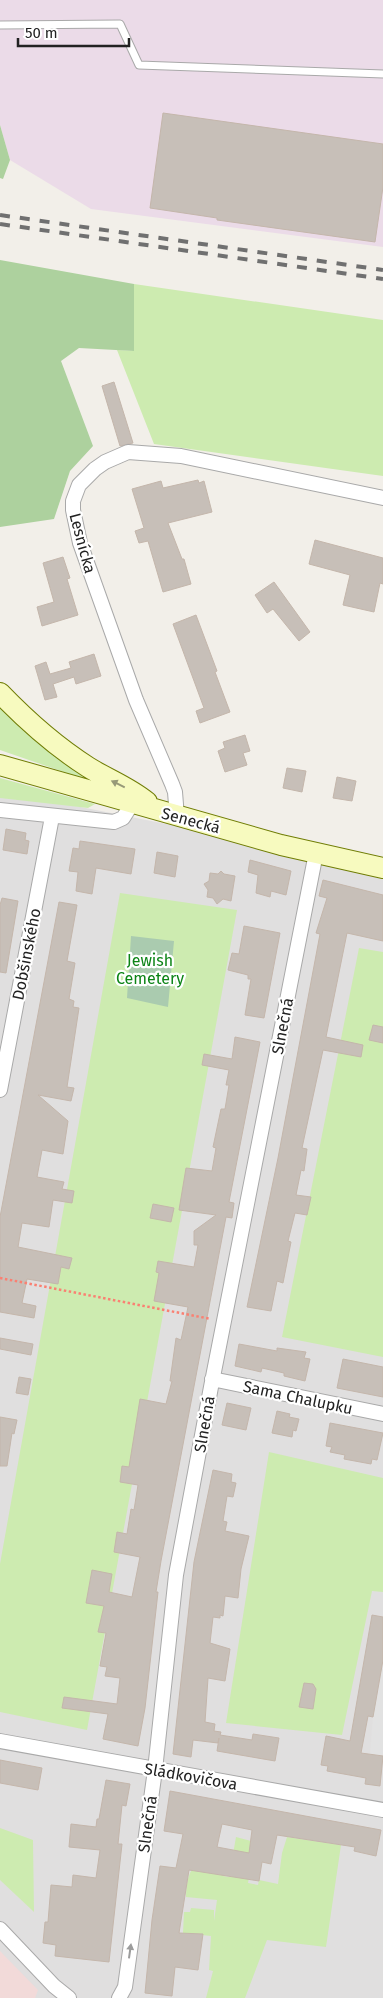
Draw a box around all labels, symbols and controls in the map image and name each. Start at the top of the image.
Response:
scale bar [18,15,129,47]
text: 50 m [25,24,58,42]
street label: Lesnícka [65,511,100,576]
one-way arrow [111,780,125,788]
street label: Senecká [160,804,222,837]
street label: Dobšinského [8,906,45,1002]
park label: Jewish Cemetery [116,951,184,988]
street label: Slnečná [268,996,297,1056]
street label: Sama Chalupku [241,1377,355,1418]
street label: Slnečná [190,1394,219,1454]
street label: Sládkovičova [143,1759,239,1794]
street label: Slnečná [134,1794,161,1854]
one-way arrow [126,1943,134,1959]

